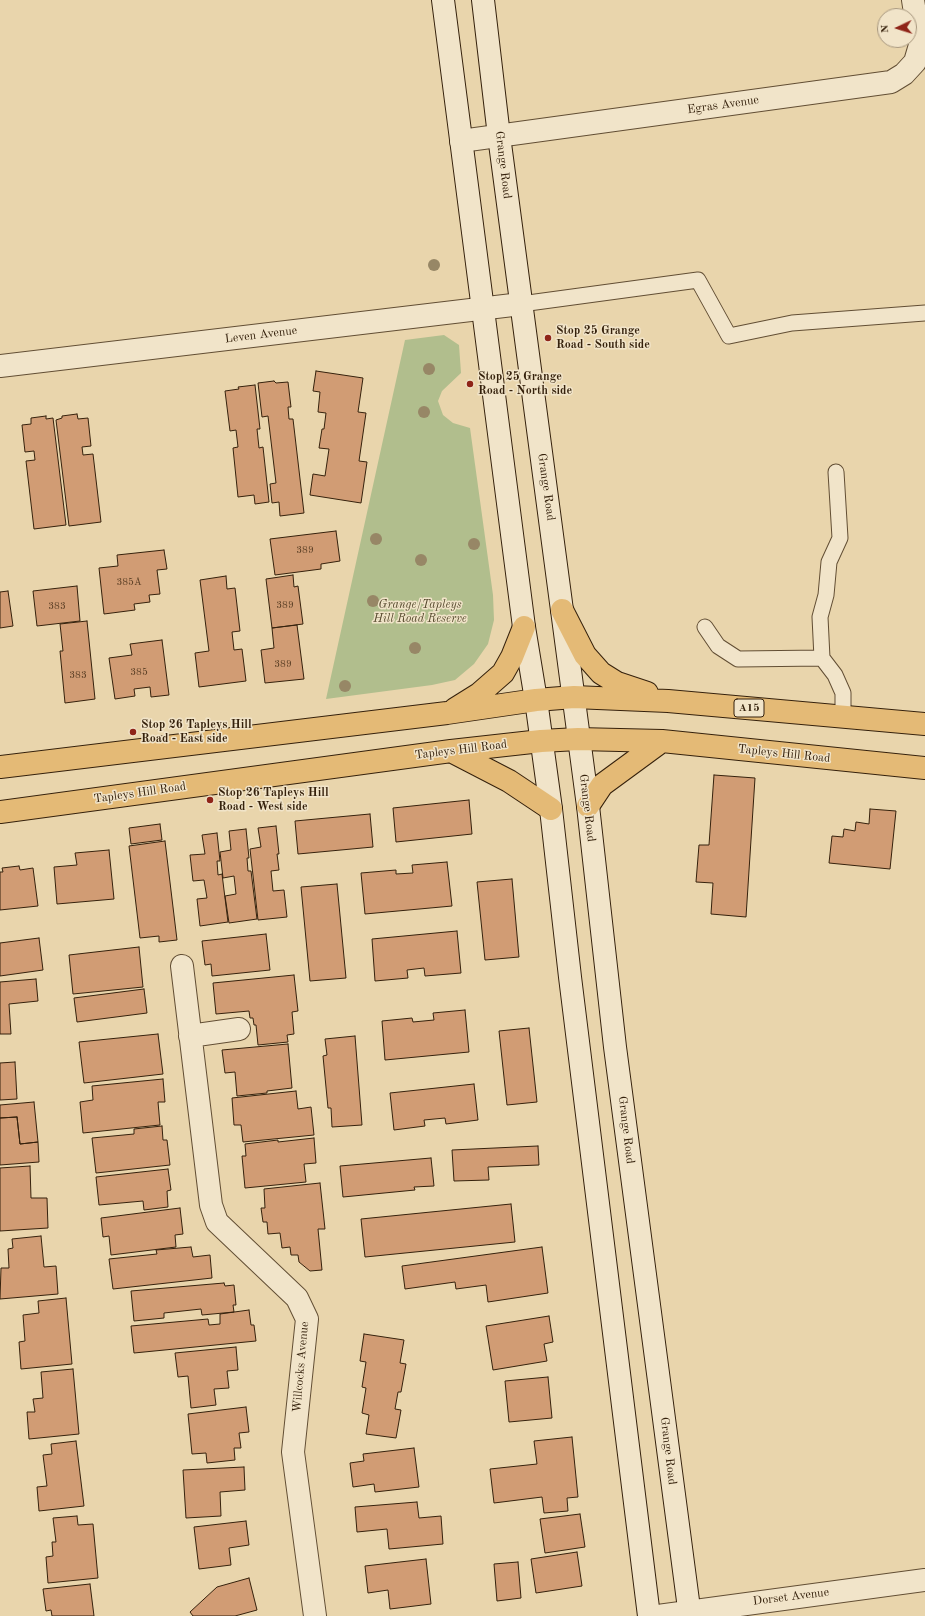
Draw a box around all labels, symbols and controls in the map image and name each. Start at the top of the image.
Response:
north arrow [877,8,917,48]
text: N [880,24,891,33]
street label: Egras Avenue [686,93,760,117]
street label: Grange Road [492,130,514,200]
street label: Leven Avenue [224,323,298,347]
place label: Stop 25 Grange Road - South side [556,324,650,352]
marker: Stop 25 Grange Road - South side [543,333,553,343]
place label: Stop 25 Grange Road - North side [478,370,572,398]
marker: Stop 25 Grange Road - North side [465,379,475,389]
street label: Grange Road [534,452,558,522]
house number: 389 [296,544,314,556]
house number: 385A [116,576,142,588]
park label: Grange/Tapleys Hill Road Reserve [373,598,467,626]
house number: 389 [276,599,294,611]
house number: 383 [48,600,66,612]
house number: 389 [274,658,292,670]
house number: 385 [130,666,148,678]
house number: 383 [69,669,87,681]
road number: A15 [734,699,764,717]
place label: Stop 26 Tapleys Hill Road - East side [141,718,252,746]
marker: Stop 26 Tapleys Hill Road - East side [128,727,138,737]
street label: Tapleys Hill Road [414,737,508,763]
street label: Tapleys Hill Road [737,742,831,766]
street label: Grange Road [576,773,598,843]
street label: Tapleys Hill Road [93,779,187,807]
place label: Stop 26 Tapleys Hill Road - West side [218,786,329,814]
marker: Stop 26 Tapleys Hill Road - West side [205,795,215,805]
street label: Grange Road [615,1095,637,1165]
street label: Willcocks Avenue [290,1321,312,1413]
street label: Grange Road [657,1416,679,1486]
street label: Dorset Avenue [752,1585,830,1609]

